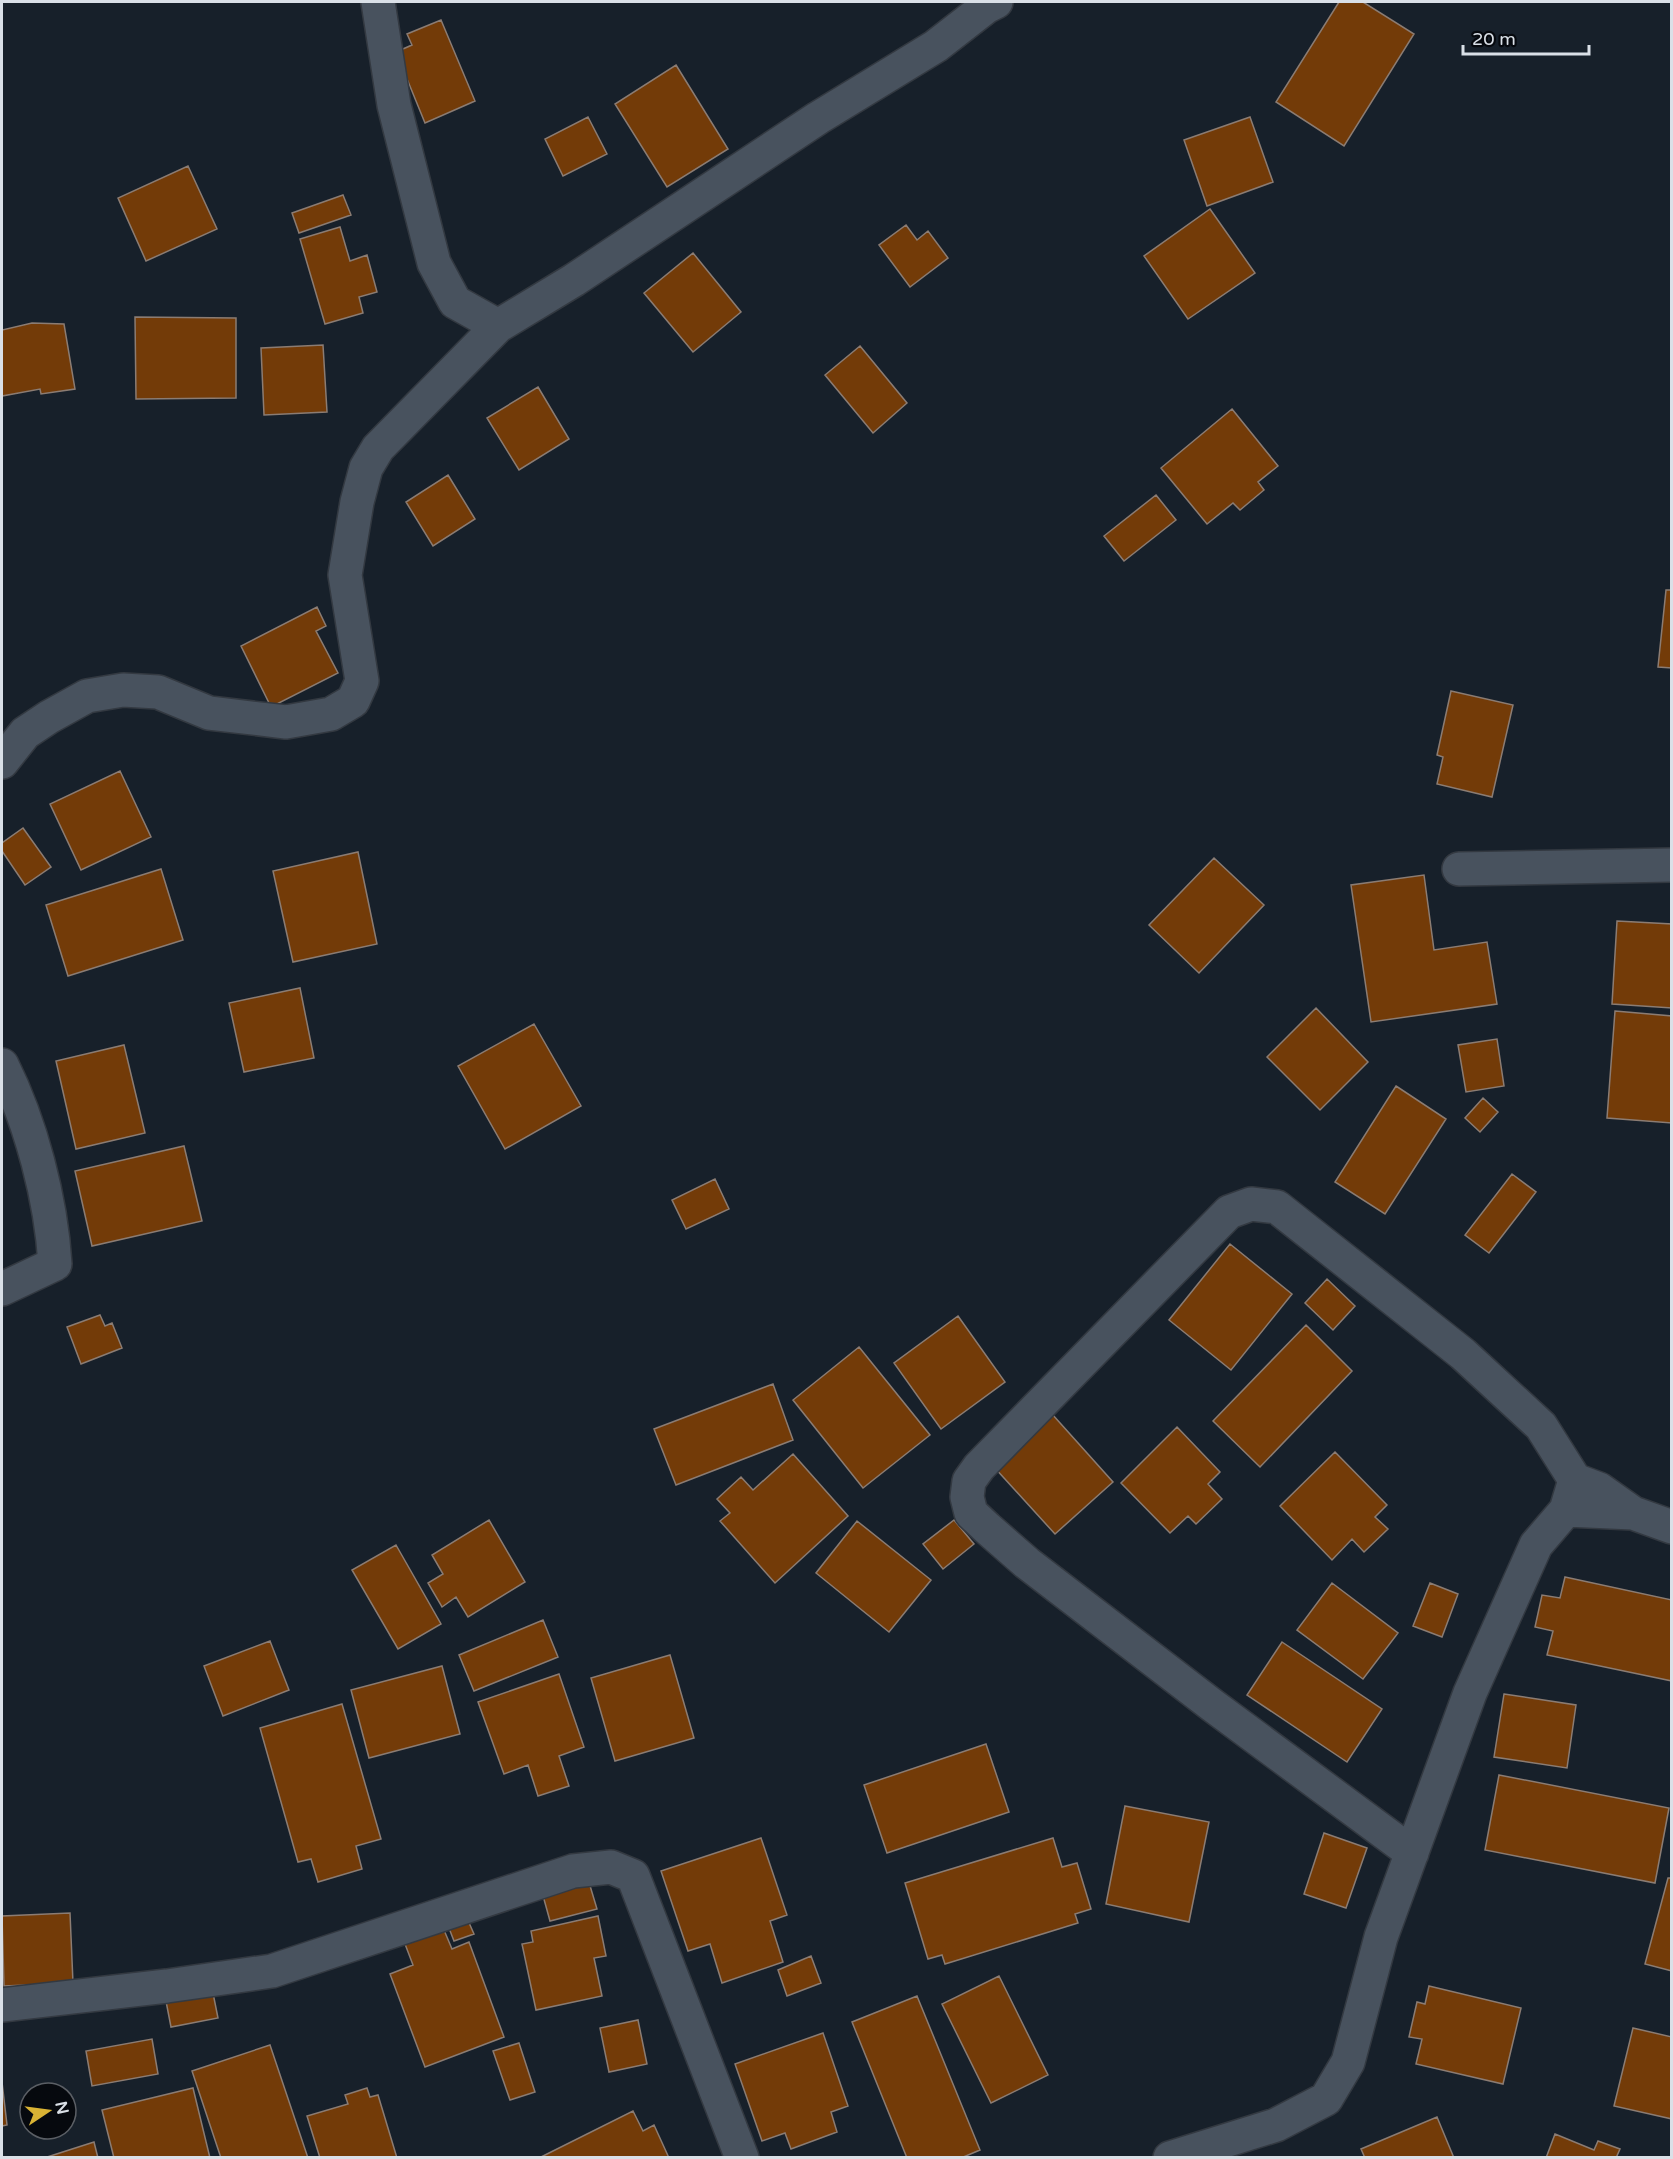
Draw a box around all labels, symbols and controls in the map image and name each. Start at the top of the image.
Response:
scale bar [1463,18,1589,56]
text: 20 m [1472,28,1516,50]
north arrow [18,2081,78,2141]
text: N [50,2099,73,2116]

